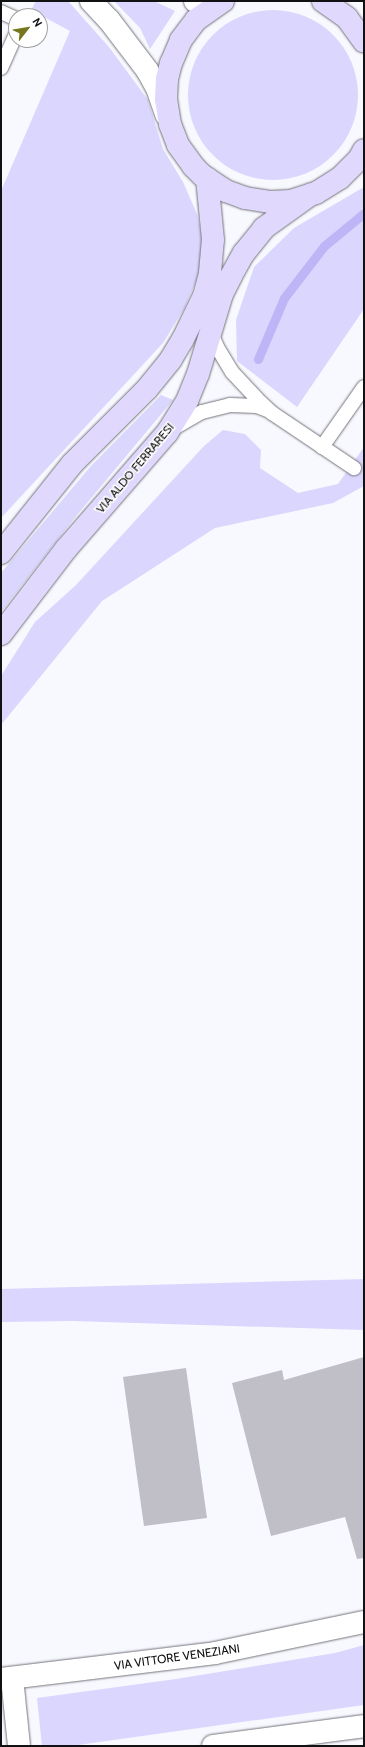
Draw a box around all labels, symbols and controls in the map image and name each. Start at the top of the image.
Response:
north arrow [8,8,48,48]
text: N [29,15,45,29]
street label: VIA ALDO FERRARESI [93,420,177,516]
street label: VIA VITTORE VENEZIANI [113,1641,241,1673]

